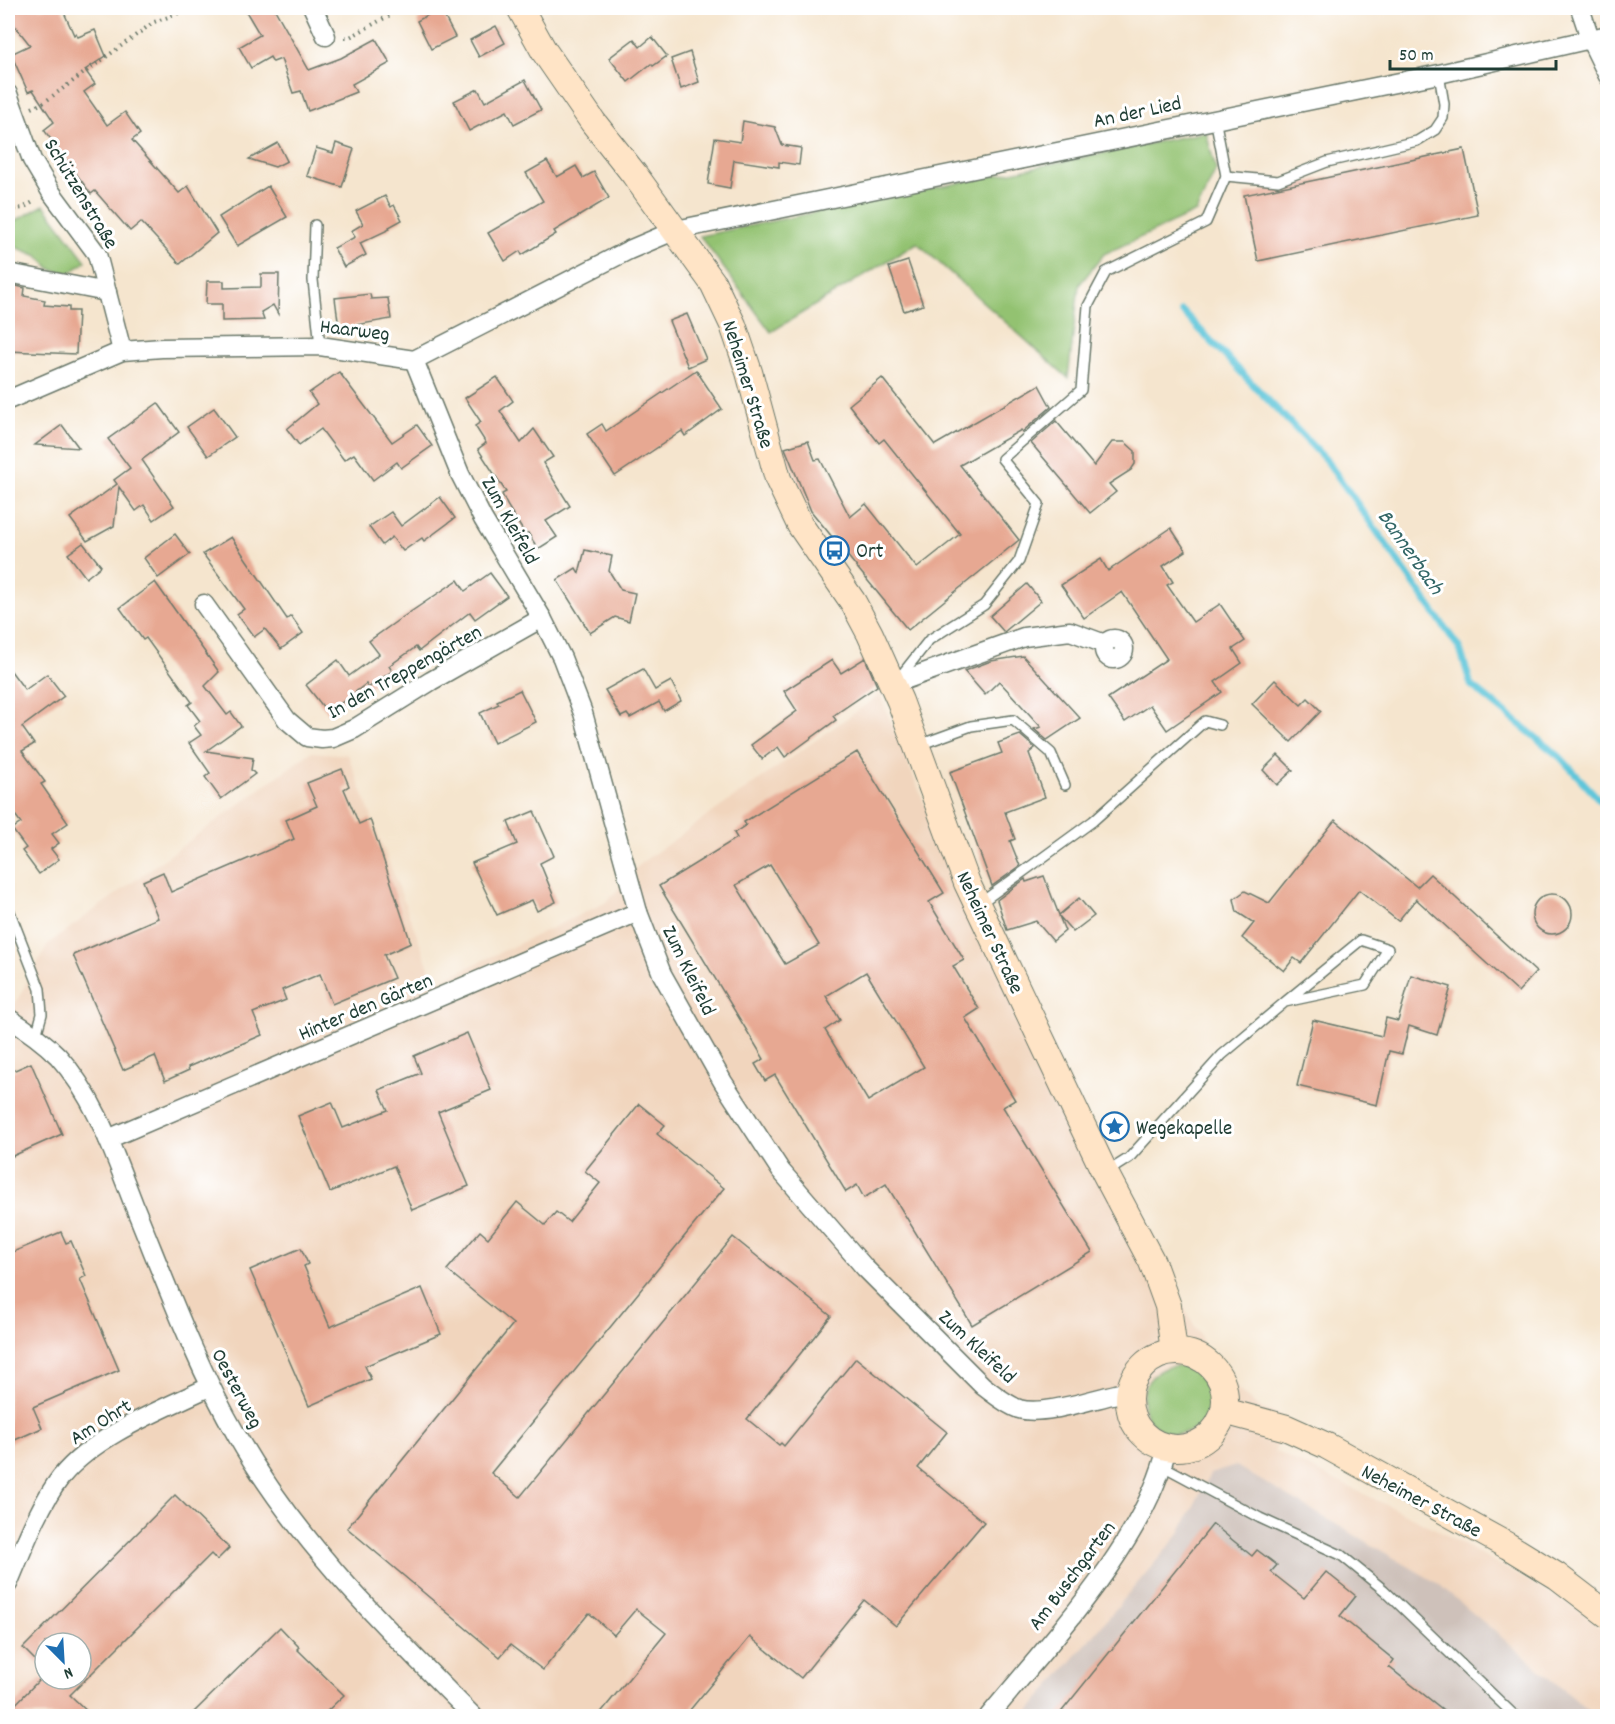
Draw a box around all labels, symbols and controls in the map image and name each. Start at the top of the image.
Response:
scale bar [1390,33,1556,71]
text: 50 m [1399,44,1434,69]
street label: An der Lied [1091,90,1184,138]
street label: Schützenstraße [35,133,124,256]
street label: Haarweg [318,313,391,351]
street label: Neheimer Straße [712,317,780,453]
street label: Zum Kleifeld [472,472,545,571]
water label: Bannerbach [1368,504,1450,603]
bus stop icon: Ort [819,534,851,566]
place label: Ort [856,538,884,568]
street label: In den Treppengärten [323,619,488,729]
street label: Neheimer Straße [947,867,1030,1000]
street label: Zum Kleifeld [653,921,722,1021]
street label: Hinter den Gärten [294,967,438,1051]
place icon: Wegekapelle [1099,1111,1131,1143]
place label: Wegekapelle [1136,1115,1232,1145]
street label: Zum Kleifeld [930,1304,1022,1392]
street label: Oesterweg [202,1344,269,1435]
street label: Am Ohrt [65,1393,139,1454]
street label: Neheimer Straße [1355,1458,1486,1547]
street label: Am Buschgarten [1022,1516,1125,1638]
north arrow [33,1631,93,1691]
text: N [60,1660,76,1685]

